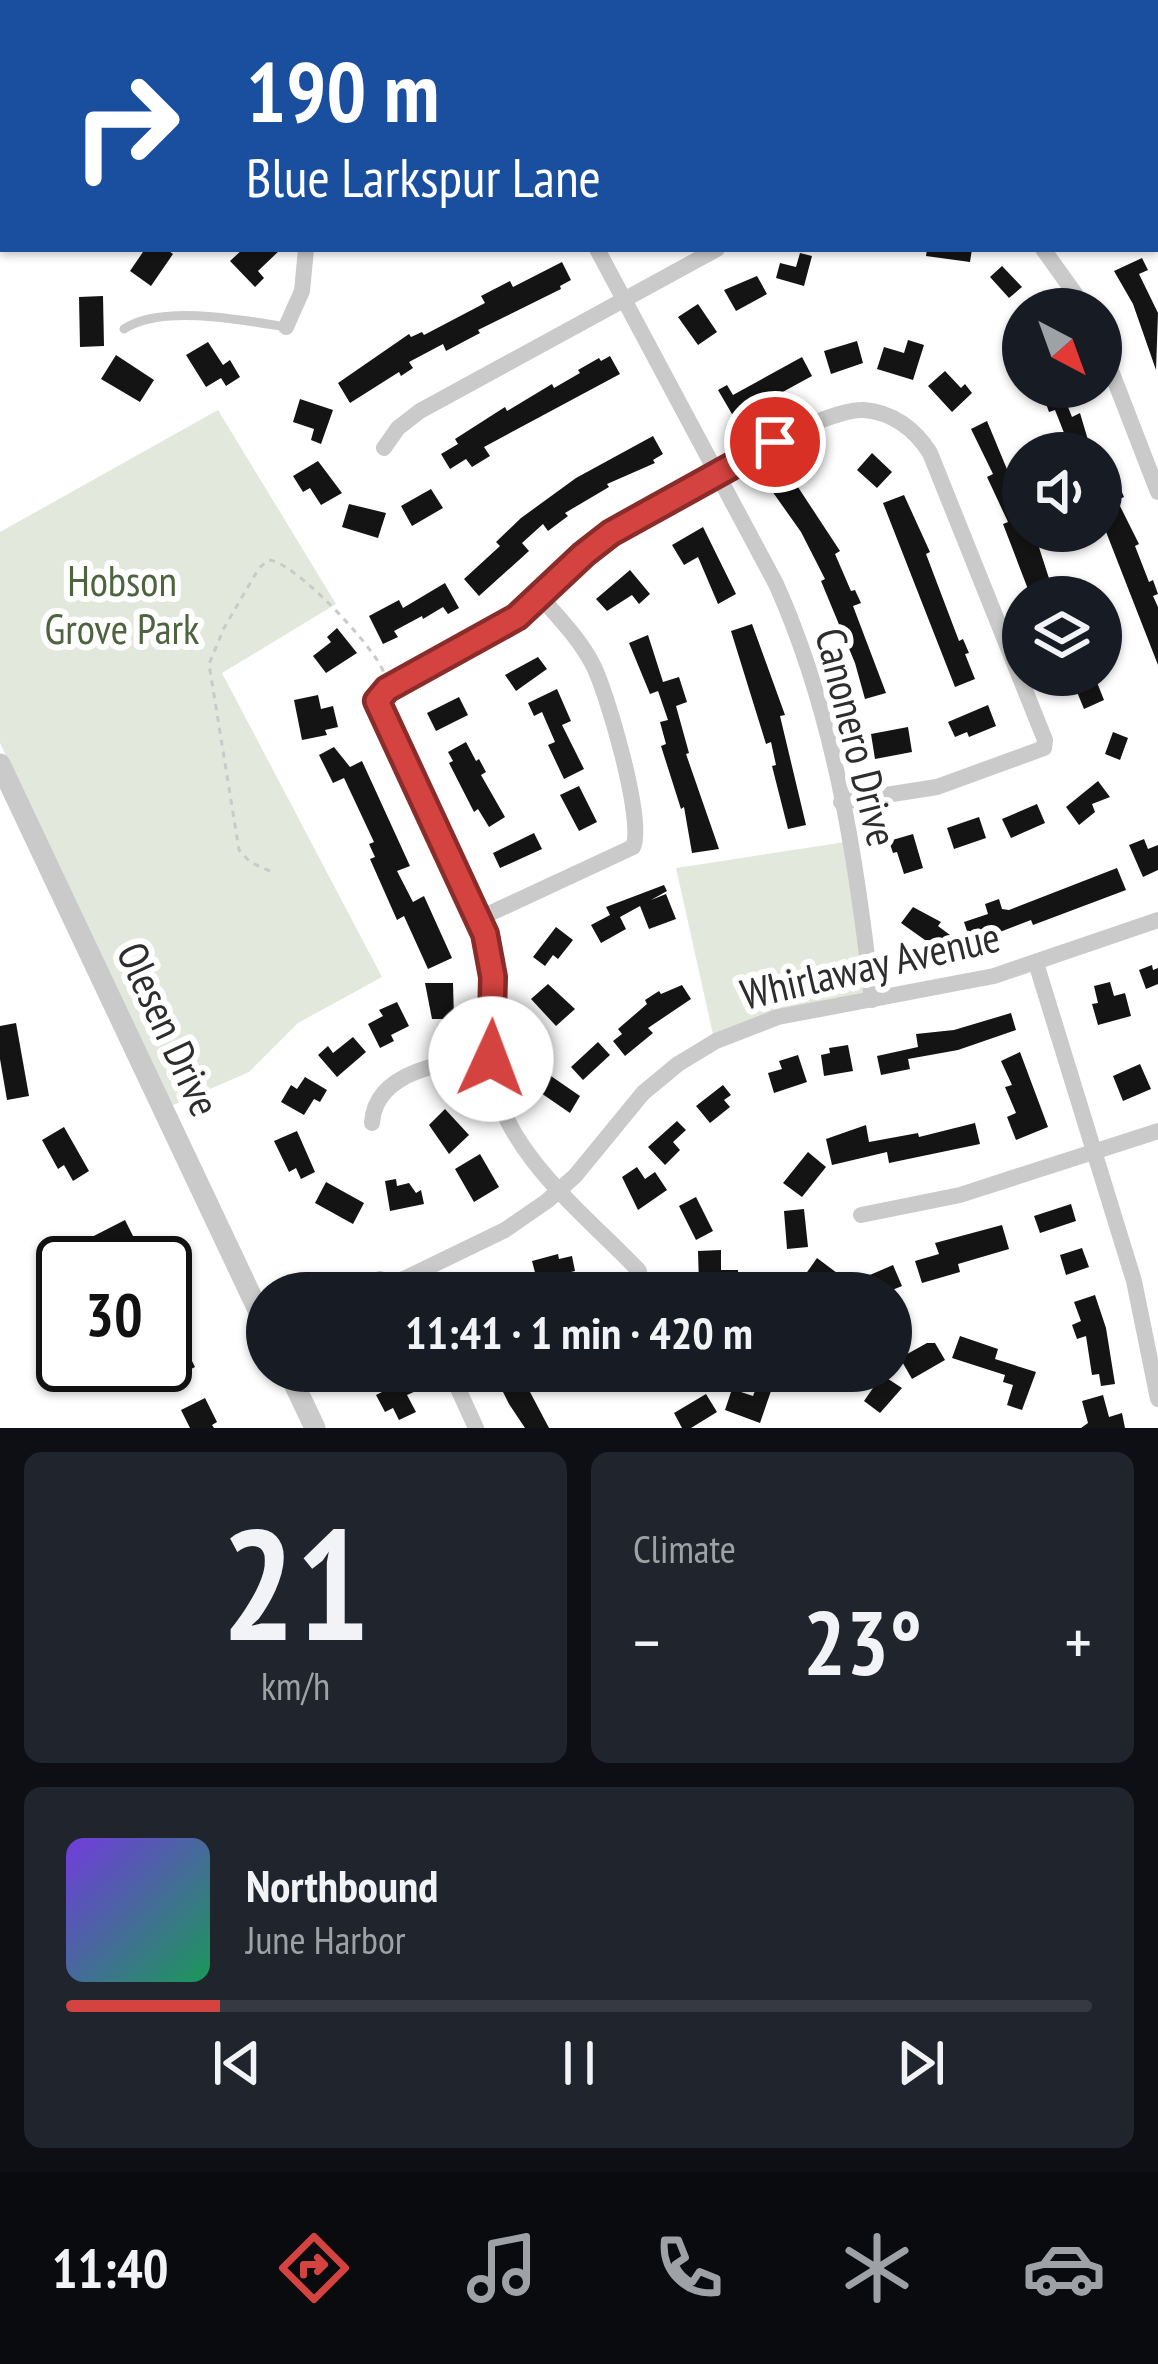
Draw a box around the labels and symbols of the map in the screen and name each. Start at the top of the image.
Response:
north arrow [1002,288,1122,408]
pin [724,391,826,493]
park label: Hobson Grove Park [45,553,199,656]
street label: Canonero Drive [803,622,911,852]
street label: Whirlaway Avenue [735,909,1005,1021]
street label: Olesen Drive [105,933,233,1125]
position arrow [428,996,554,1122]
speed limit sign: 30 [36,1236,192,1392]

